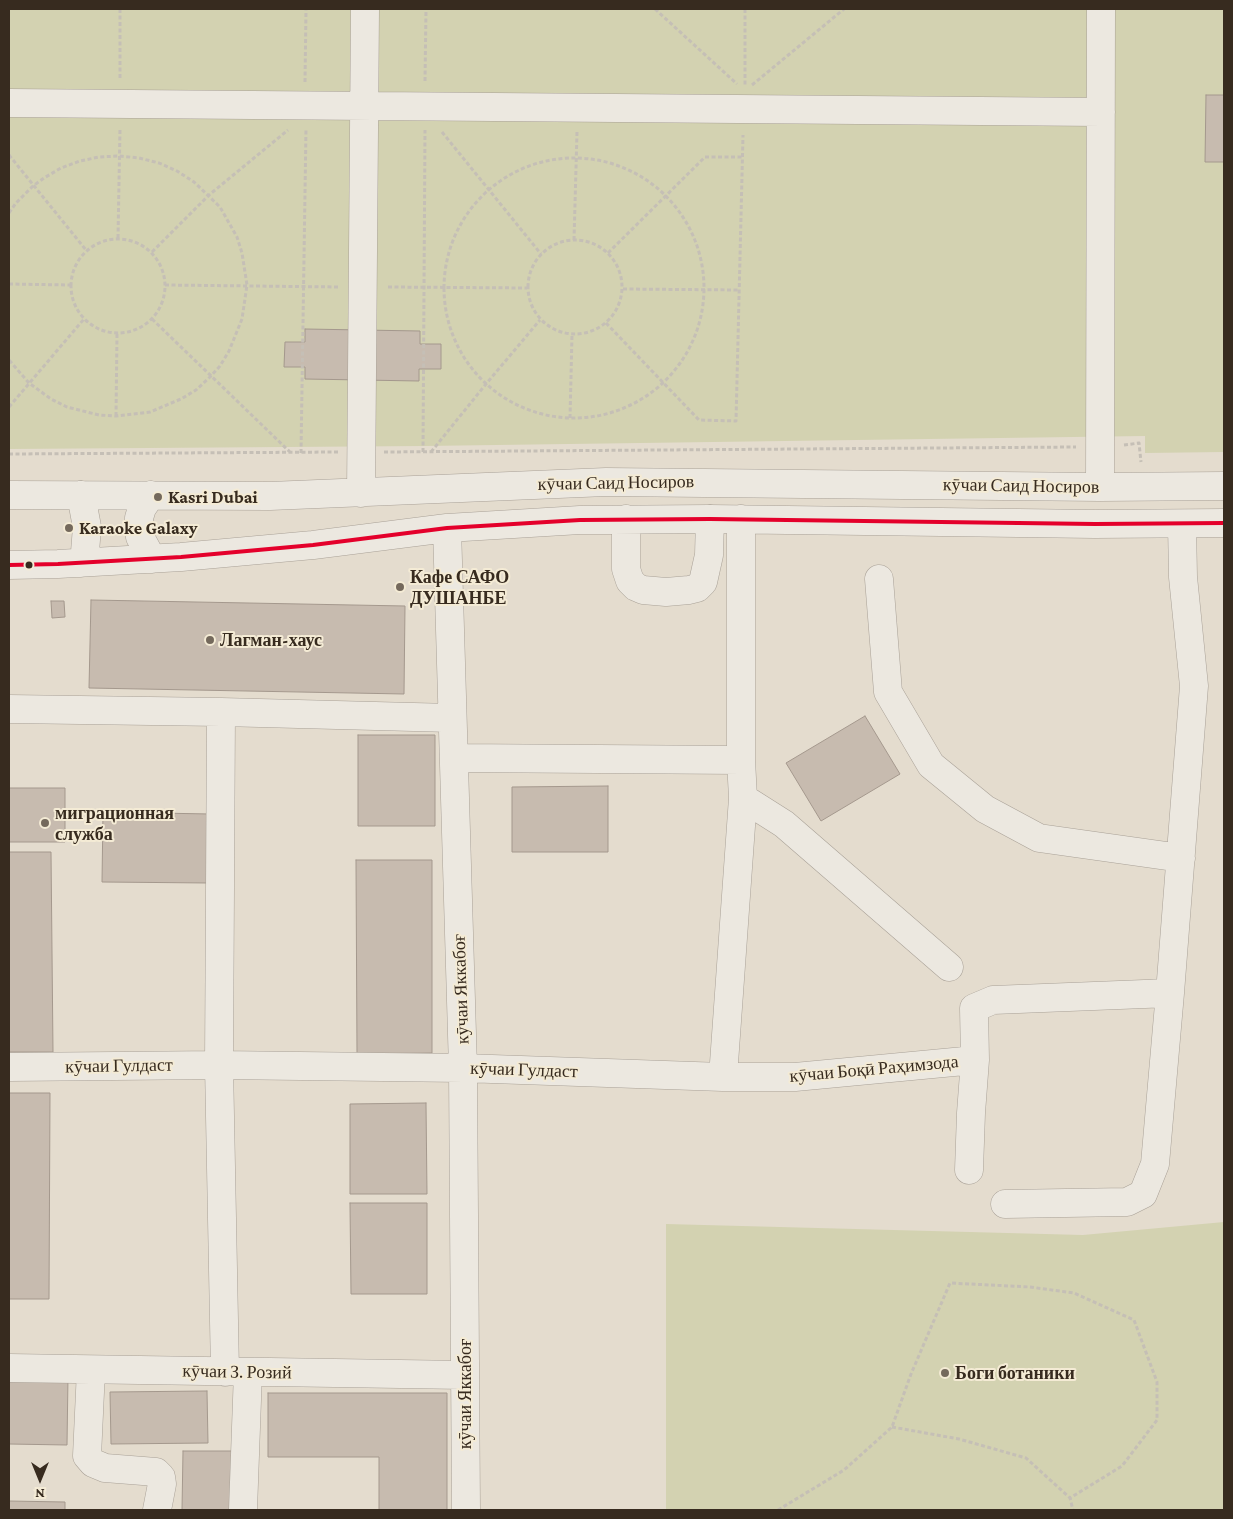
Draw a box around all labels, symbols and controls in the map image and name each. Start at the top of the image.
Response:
street label: кӯчаи Саид Носиров [538,471,694,495]
street label: кӯчаи Саид Носиров [943,474,1099,498]
place label: Kasri Dubai [168,486,258,508]
marker: Kasri Dubai [152,491,164,503]
place label: Karaoke Galaxy [79,517,197,539]
marker: Karaoke Galaxy [63,522,75,534]
unlabelled marker [24,560,34,570]
place label: Кафе САФО ДУШАНБЕ [410,566,509,608]
marker: Кафе САФО ДУШАНБЕ [394,581,406,593]
place label: Лагман-хаус [220,629,322,651]
marker: Лагман-хаус [204,634,216,646]
place label: миграционная служба [55,802,174,844]
marker: миграционная служба [39,817,51,829]
street label: кӯчаи Яккабоғ [448,933,474,1045]
street label: кӯчаи Боқӣ Раҳимзода [789,1051,959,1087]
street label: кӯчаи Гулдаст [65,1054,173,1078]
street label: кӯчаи Гулдаст [470,1057,578,1083]
street label: кӯчаи Яккабоғ [454,1339,476,1449]
street label: кӯчаи З. Розий [182,1360,292,1384]
place label: Боги ботаники [955,1362,1075,1384]
marker: Боги ботаники [939,1367,951,1379]
north arrow [15,1454,65,1504]
text: N [35,1486,45,1502]

